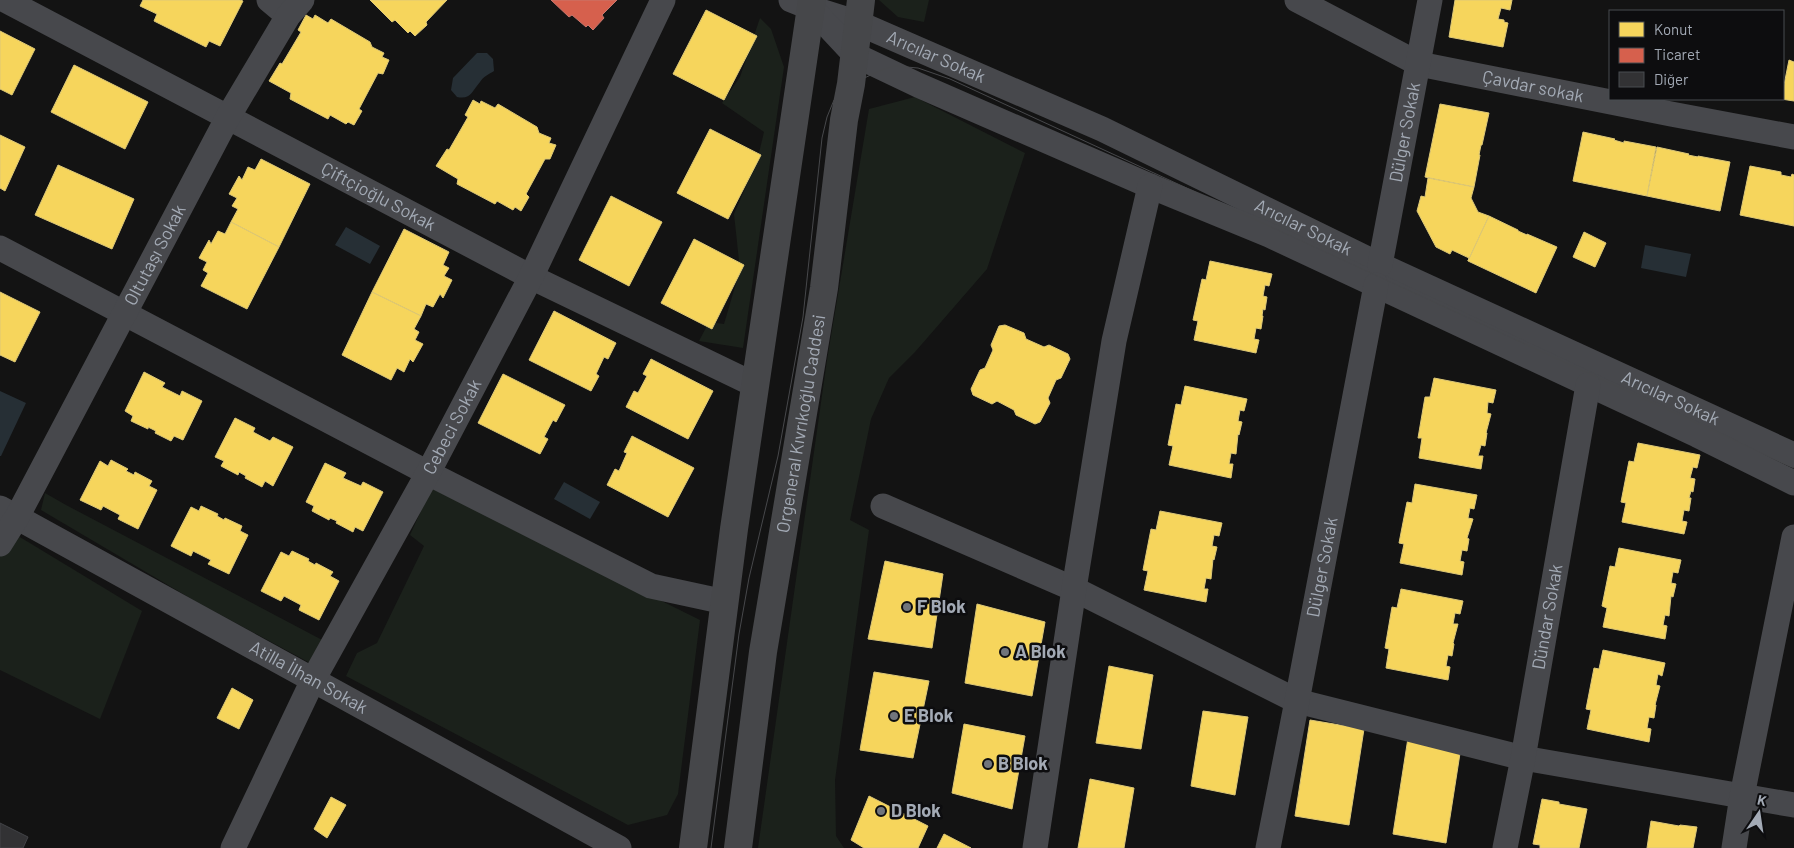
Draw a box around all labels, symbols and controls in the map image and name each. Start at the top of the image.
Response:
legend [1609,10,1784,100]
text: Konut [1654,20,1693,38]
street label: Arıcılar Sokak [884,25,989,87]
text: Ticaret [1654,45,1700,63]
street label: Çavdar sokak [1481,65,1586,106]
text: Diğer [1654,70,1689,88]
street label: Dülger Sokak [1384,80,1424,184]
street label: Çiftçioğlu Sokak [318,157,440,235]
street label: Arıcılar Sokak [1252,194,1356,260]
street label: Oltutaşı Sokak [119,200,190,309]
street label: Orgeneral Kıvrıkoğlu Caddesi [771,313,829,534]
street label: Arıcılar Sokak [1618,365,1723,429]
street label: Cebeci Sokak [417,375,485,478]
street label: Dülger Sokak [1301,515,1342,619]
street label: Dündar Sokak [1527,562,1567,671]
place label: F Blok [917,595,966,617]
marker: F Blok [901,601,913,613]
street label: Atilla İlhan Sokak [246,635,372,718]
place label: A Blok [1015,640,1066,662]
marker: A Blok [999,646,1011,658]
place label: E Blok [904,704,954,726]
marker: E Blok [888,710,900,722]
place label: B Blok [998,752,1048,774]
marker: B Blok [982,758,994,770]
north arrow [1734,788,1784,838]
text: K [1756,791,1768,809]
place label: D Blok [891,799,941,821]
marker: D Blok [875,805,887,817]

